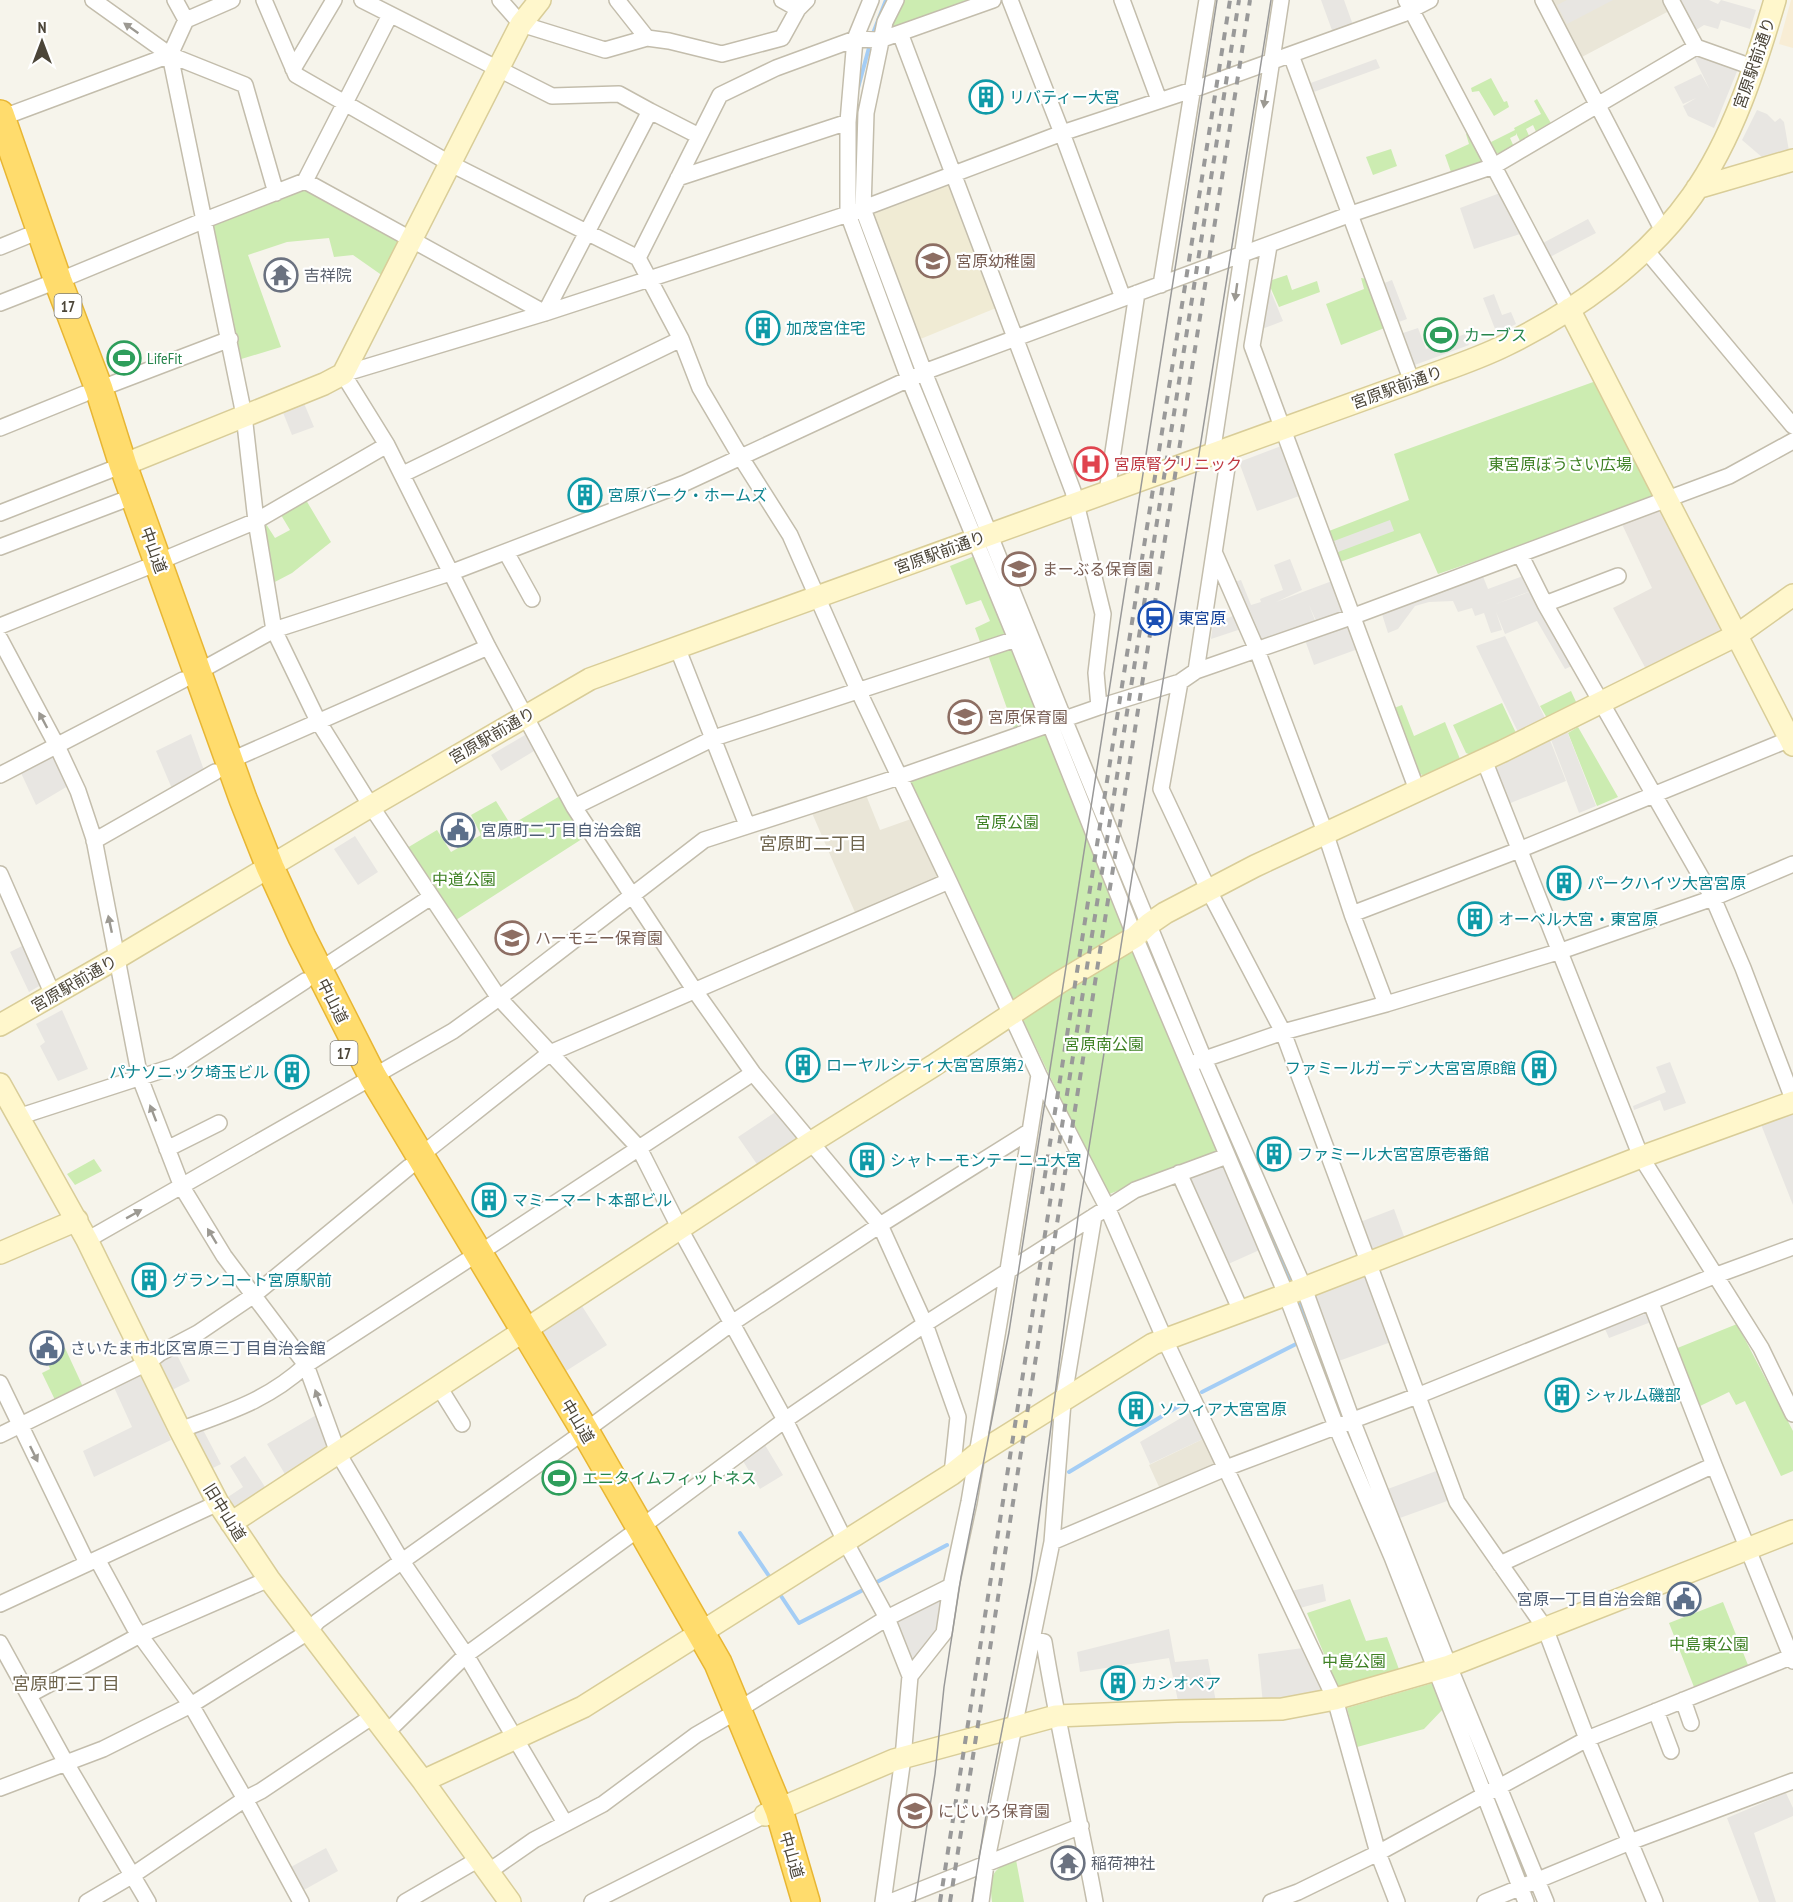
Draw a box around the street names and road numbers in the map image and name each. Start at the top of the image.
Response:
street label: 宮原駅前通り [1729,14,1779,112]
road number: 17 [54,294,82,318]
street label: 宮原駅前通り [1348,361,1446,413]
street label: 中山道 [136,524,172,576]
street label: 宮原駅前通り [891,526,989,578]
street label: 宮原駅前通り [445,702,539,768]
street label: 宮原駅前通り [27,950,121,1016]
street label: 中山道 [313,975,353,1027]
road number: 17 [330,1041,358,1065]
street label: 中山道 [557,1395,599,1447]
street label: 旧中山道 [200,1480,250,1544]
street label: 中山道 [776,1829,808,1881]

